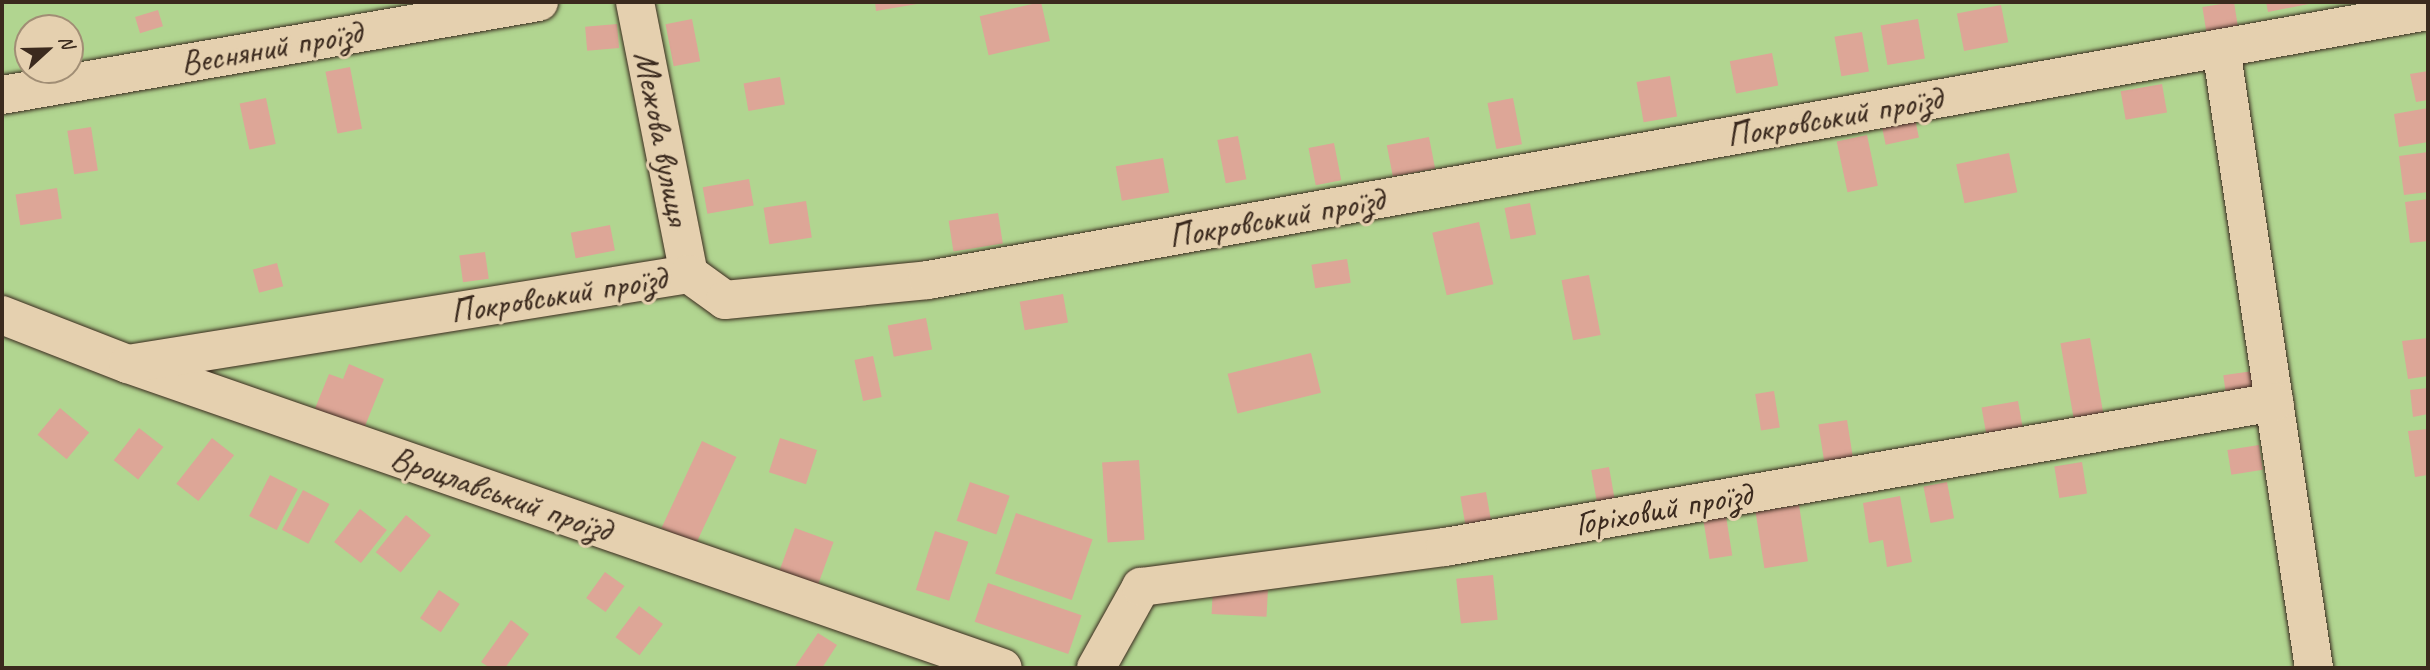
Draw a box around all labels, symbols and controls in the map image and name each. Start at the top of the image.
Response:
street label: Весняний проїзд [177,11,365,85]
north arrow [14,14,84,84]
text: N [53,32,80,52]
street label: Межова вулиця [625,48,699,228]
street label: Покровський проїзд [1723,77,1945,157]
street label: Покровський проїзд [1165,178,1387,258]
street label: Покровський проїзд [447,257,669,333]
street label: Вроцлавський проїзд [385,437,617,551]
street label: Горіховий проїзд [1572,473,1754,545]

